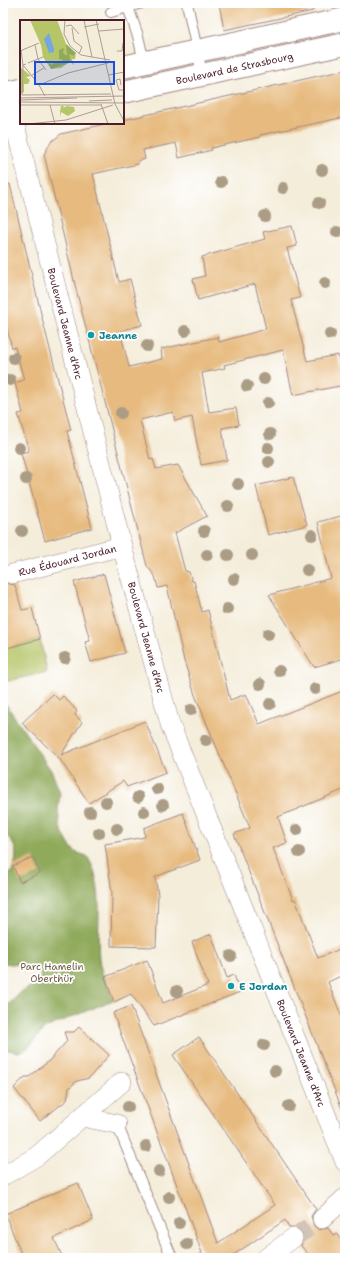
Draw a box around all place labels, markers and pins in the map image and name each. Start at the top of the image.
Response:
place label: Jeanne [99,329,137,342]
marker: Jeanne [86,330,96,340]
place label: E Jordan [239,980,288,993]
marker: E Jordan [226,981,236,991]

